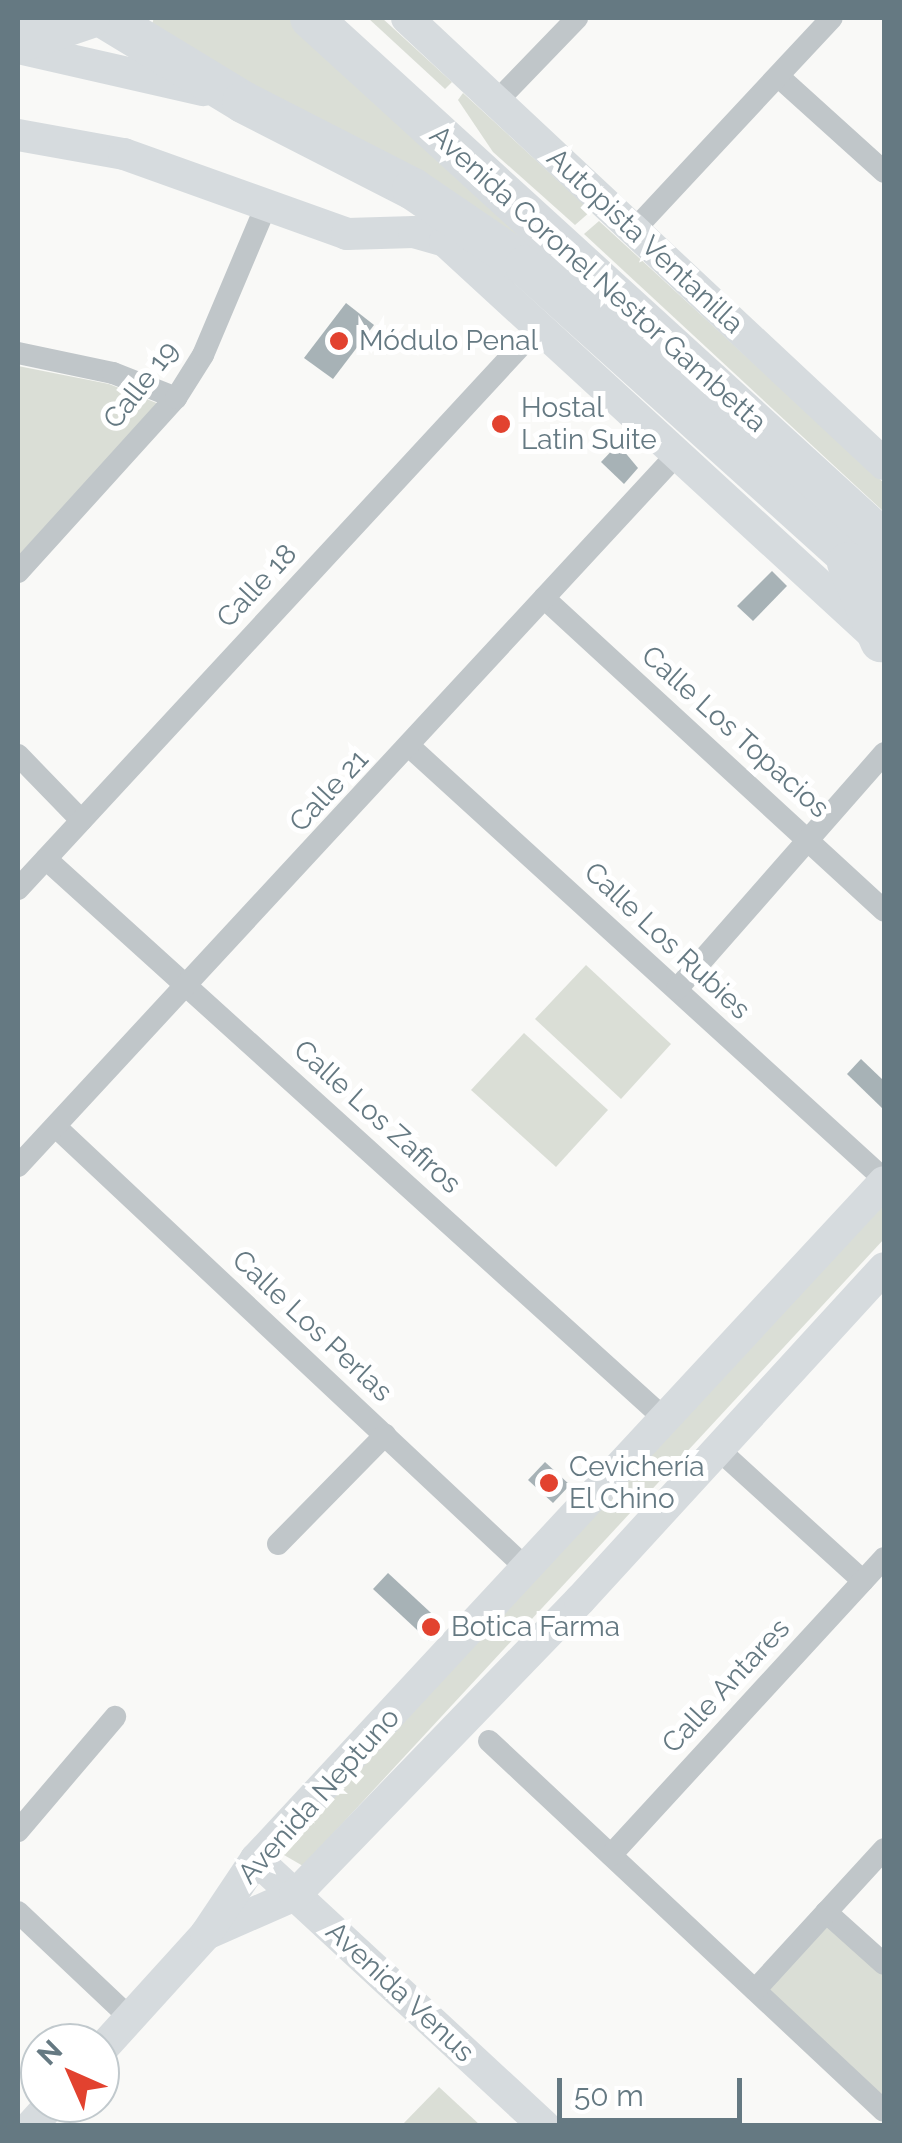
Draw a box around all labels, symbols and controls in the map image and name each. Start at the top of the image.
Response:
street label: Avenida Coronel Nestor Gambetta [422,118,774,440]
street label: Autopista Ventanilla [540,141,750,341]
place label: Módulo Penal [359,324,538,358]
marker: Módulo Penal [328,330,350,352]
street label: Calle 19 [96,335,186,435]
place label: Hostal Latin Suite [521,391,657,457]
marker: Hostal Latin Suite [490,413,512,435]
street label: Calle 18 [210,537,304,635]
street label: Calle Los Topacios [634,639,836,825]
street label: Calle 21 [283,743,375,839]
street label: Calle Los Rubies [577,856,757,1026]
street label: Calle Los Zafiros [287,1033,467,1201]
street label: Calle Los Perlas [225,1243,399,1409]
place label: Cevichería El Chino [569,1450,705,1516]
marker: Cevichería El Chino [538,1472,560,1494]
place label: Botica Farma [451,1610,620,1644]
street label: Calle Antares [655,1612,797,1760]
marker: Botica Farma [420,1616,442,1638]
street label: Avenida Neptuno [231,1701,407,1891]
street label: Avenida Venus [319,1915,481,2069]
north arrow [20,2023,120,2123]
text: N [31,2034,69,2072]
scale bar [562,2058,747,2120]
text: 50 m [574,2078,644,2113]

